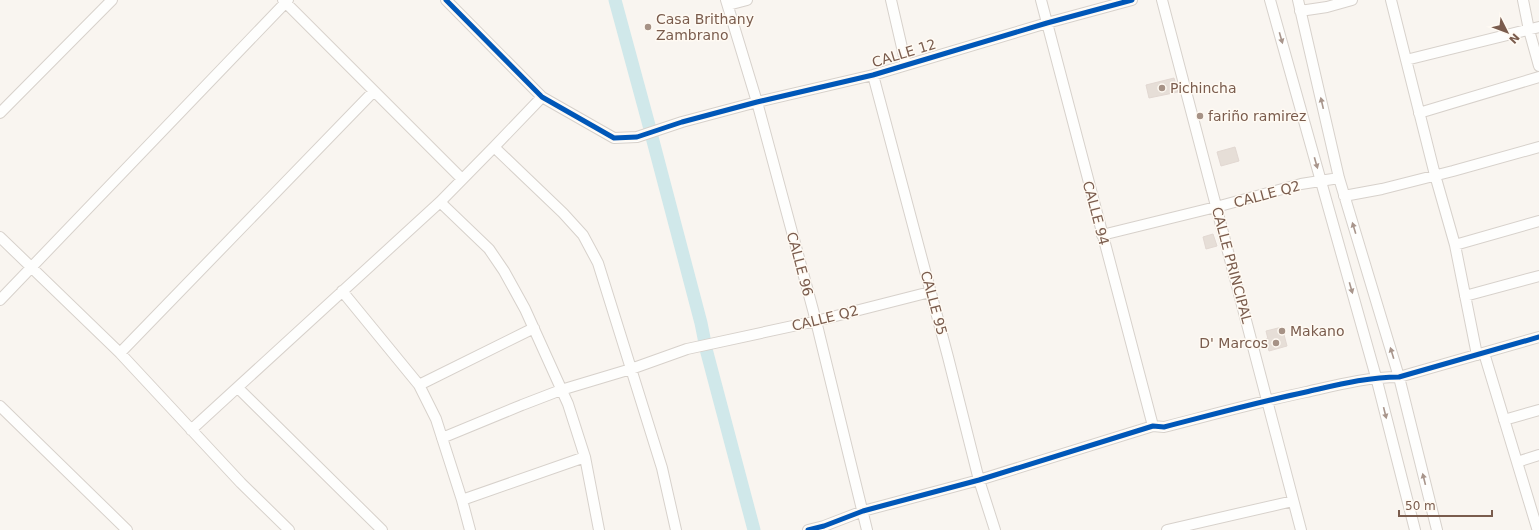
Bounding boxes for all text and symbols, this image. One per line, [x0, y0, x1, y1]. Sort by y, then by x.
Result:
place label: Casa Brithany Zambrano [656, 11, 754, 43]
north arrow [1487, 12, 1527, 52]
marker: Casa Brithany Zambrano [643, 22, 653, 32]
text: N [1506, 31, 1522, 46]
one-way arrow [1278, 32, 1284, 44]
street label: CALLE 12 [870, 36, 938, 70]
place label: Pichincha [1170, 80, 1237, 96]
marker: Pichincha [1157, 83, 1167, 93]
one-way arrow [1318, 96, 1324, 109]
place label: fariño ramirez [1208, 108, 1306, 124]
marker: fariño ramirez [1195, 111, 1205, 121]
one-way arrow [1313, 157, 1319, 169]
street label: CALLE Q2 [1232, 177, 1302, 211]
street label: CALLE 94 [1080, 179, 1112, 247]
street label: CALLE PRINCIPAL [1209, 205, 1255, 325]
one-way arrow [1351, 222, 1357, 234]
street label: CALLE 96 [784, 230, 816, 298]
street label: CALLE 95 [918, 269, 950, 337]
one-way arrow [1348, 282, 1354, 294]
street label: CALLE Q2 [790, 302, 860, 334]
place label: Makano [1290, 323, 1345, 339]
marker: Makano [1277, 326, 1287, 336]
place label: D' Marcos [1199, 335, 1268, 351]
marker: D' Marcos [1271, 338, 1281, 348]
one-way arrow [1388, 347, 1394, 359]
one-way arrow [1383, 407, 1389, 419]
one-way arrow [1421, 472, 1427, 485]
scale bar [1399, 492, 1492, 518]
text: 50 m [1405, 499, 1436, 513]

